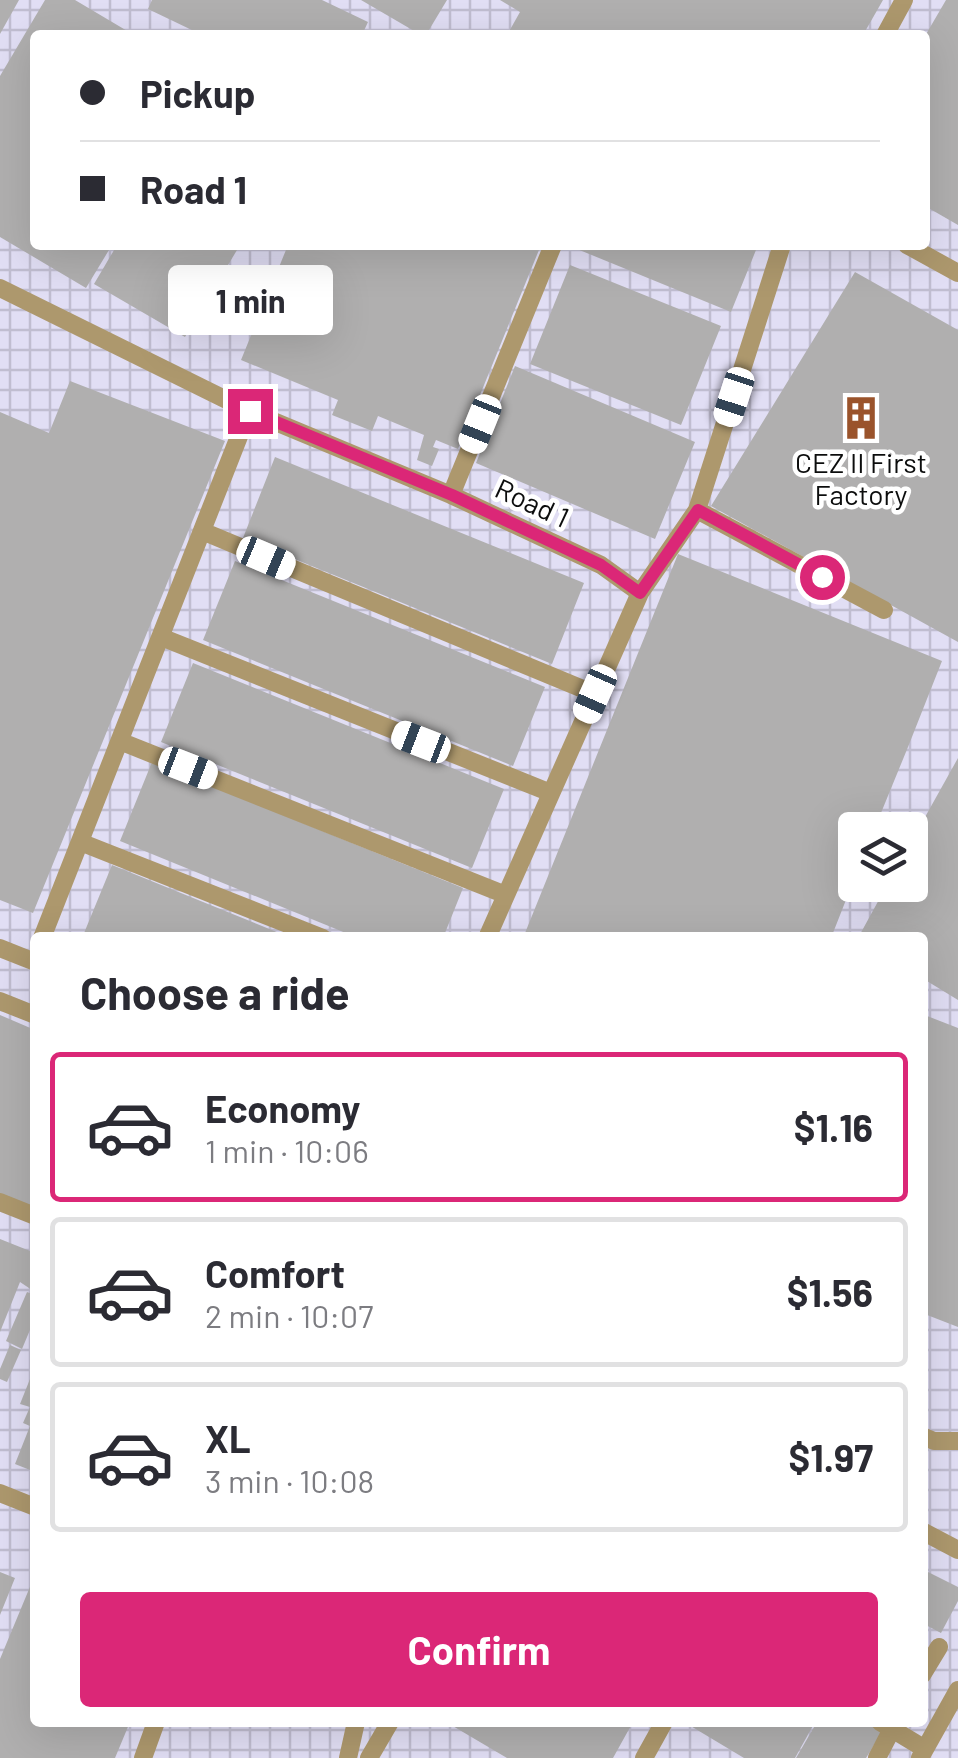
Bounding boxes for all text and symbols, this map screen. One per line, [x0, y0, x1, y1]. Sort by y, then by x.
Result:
text: Pickup [140, 70, 255, 116]
text: Road 1 [140, 166, 247, 212]
callout: 1 min [168, 266, 332, 336]
text: 1 min [215, 281, 286, 319]
car [710, 364, 758, 430]
route end [228, 389, 273, 434]
car [455, 391, 505, 457]
building icon: CEZ II First Factory [837, 394, 885, 442]
place label: CEZ II First Factory [795, 445, 927, 511]
street label: Road 1 [490, 470, 575, 534]
car [233, 532, 299, 584]
route start [800, 555, 845, 600]
car [569, 660, 621, 728]
car [388, 717, 454, 767]
car [155, 743, 221, 793]
map controls [838, 812, 928, 902]
button: layers [838, 812, 928, 902]
text: Choose a ride [80, 965, 350, 1019]
icon: car [85, 1082, 175, 1172]
text: Economy [205, 1085, 360, 1131]
text: $1.16 [794, 1104, 873, 1150]
text: 1 min · 10:06 [205, 1131, 369, 1169]
icon: car [85, 1247, 175, 1337]
text: Comfort [205, 1250, 345, 1296]
text: $1.56 [787, 1269, 873, 1315]
text: 2 min · 10:07 [205, 1296, 373, 1334]
icon: car [85, 1412, 175, 1502]
text: XL [205, 1415, 251, 1461]
text: $1.97 [789, 1434, 873, 1480]
text: 3 min · 10:08 [205, 1461, 374, 1499]
button: Confirm [80, 1592, 878, 1707]

